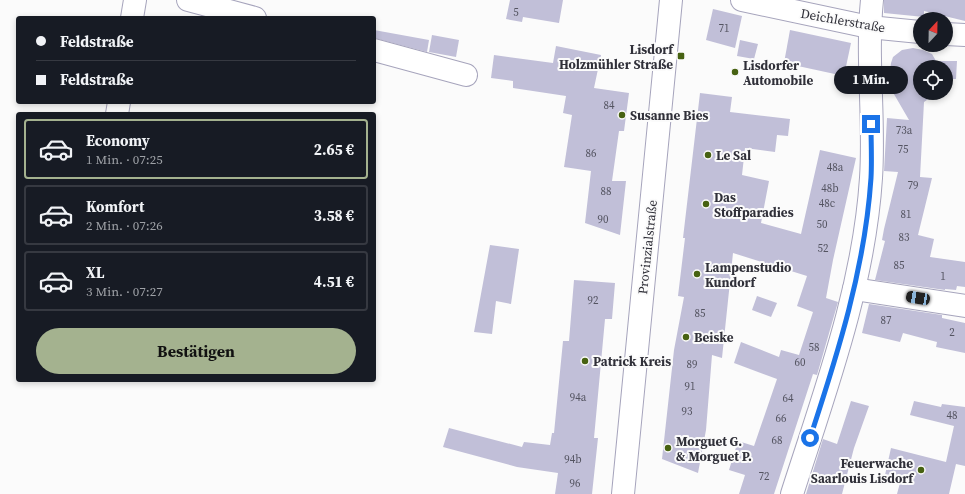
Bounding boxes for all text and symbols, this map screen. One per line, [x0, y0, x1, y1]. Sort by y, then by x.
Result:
house number: 5 [513, 5, 519, 20]
street label: Deichlerstraße [799, 5, 887, 36]
north arrow [913, 12, 953, 52]
map controls [913, 12, 953, 100]
house number: 71 [719, 21, 730, 36]
text: Feldstraße [60, 31, 134, 52]
place label: Lisdorf Holzmühler Straße [559, 41, 674, 73]
marker: Lisdorf Holzmühler Straße [676, 51, 686, 61]
place label: Lisdorfer Automobile [743, 57, 814, 89]
button: locate [913, 60, 953, 100]
callout: 1 Min. [834, 66, 908, 94]
marker: Lisdorfer Automobile [730, 67, 740, 77]
text: Feldstraße [60, 69, 134, 90]
text: 1 Min. [852, 71, 890, 88]
house number: 84 [604, 98, 615, 113]
place label: Susanne Bies [630, 107, 708, 124]
marker: Susanne Bies [617, 110, 627, 120]
route end [862, 115, 880, 133]
house number: 73a [896, 123, 913, 138]
text: Economy [86, 130, 150, 151]
icon: car [38, 131, 74, 167]
text: 2.65 € [314, 139, 354, 160]
house number: 75 [898, 142, 909, 157]
house number: 86 [586, 146, 597, 161]
place label: Le Sal [716, 147, 751, 164]
marker: Le Sal [703, 150, 713, 160]
text: 1 Min. · 07:25 [86, 151, 163, 168]
house number: 48a [827, 160, 844, 175]
house number: 79 [908, 178, 919, 193]
house number: 48b [821, 181, 839, 196]
house number: 88 [601, 184, 612, 199]
place label: Das Stoffparadies [714, 189, 794, 221]
text: Komfort [86, 196, 144, 217]
house number: 48c [819, 196, 836, 211]
icon: car [38, 197, 74, 233]
street label: Provinzialstraße [634, 199, 661, 295]
marker: Das Stoffparadies [701, 199, 711, 209]
text: 3.58 € [314, 205, 354, 226]
house number: 81 [901, 207, 912, 222]
house number: 90 [598, 212, 609, 227]
text: 2 Min. · 07:26 [86, 217, 163, 234]
house number: 50 [817, 217, 828, 232]
house number: 83 [899, 230, 910, 245]
house number: 52 [818, 241, 829, 256]
house number: 85 [894, 258, 905, 273]
place label: Lampenstudio Kundorf [705, 259, 791, 291]
text: XL [86, 262, 105, 283]
icon: car [38, 263, 74, 299]
marker: Lampenstudio Kundorf [692, 269, 702, 279]
house number: 1 [940, 269, 946, 284]
text: 4.51 € [314, 271, 354, 292]
text: 3 Min. · 07:27 [86, 283, 163, 300]
car [905, 290, 931, 306]
house number: 92 [588, 293, 599, 308]
house number: 85 [695, 306, 706, 321]
house number: 87 [881, 313, 892, 328]
house number: 2 [949, 325, 955, 340]
button: Bestätigen [36, 328, 356, 374]
place label: Beiske [694, 329, 734, 346]
marker: Beiske [681, 332, 691, 342]
house number: 58 [809, 340, 820, 355]
place label: Patrick Kreis [593, 353, 671, 370]
house number: 60 [795, 355, 806, 370]
marker: Patrick Kreis [580, 356, 590, 366]
house number: 89 [687, 357, 698, 372]
house number: 91 [685, 379, 696, 394]
house number: 94a [570, 390, 587, 405]
house number: 64 [783, 391, 794, 406]
house number: 93 [682, 404, 693, 419]
house number: 48 [947, 408, 958, 423]
house number: 66 [776, 411, 787, 426]
route start [801, 429, 819, 447]
place label: Morguet G. & Morguet P. [676, 433, 752, 465]
house number: 68 [772, 433, 783, 448]
marker: Morguet G. & Morguet P. [663, 443, 673, 453]
house number: 94b [564, 452, 582, 467]
place label: Feuerwache Saarlouis Lisdorf [811, 455, 914, 487]
marker: Feuerwache Saarlouis Lisdorf [916, 465, 926, 475]
house number: 72 [759, 469, 770, 484]
house number: 96 [570, 476, 581, 491]

